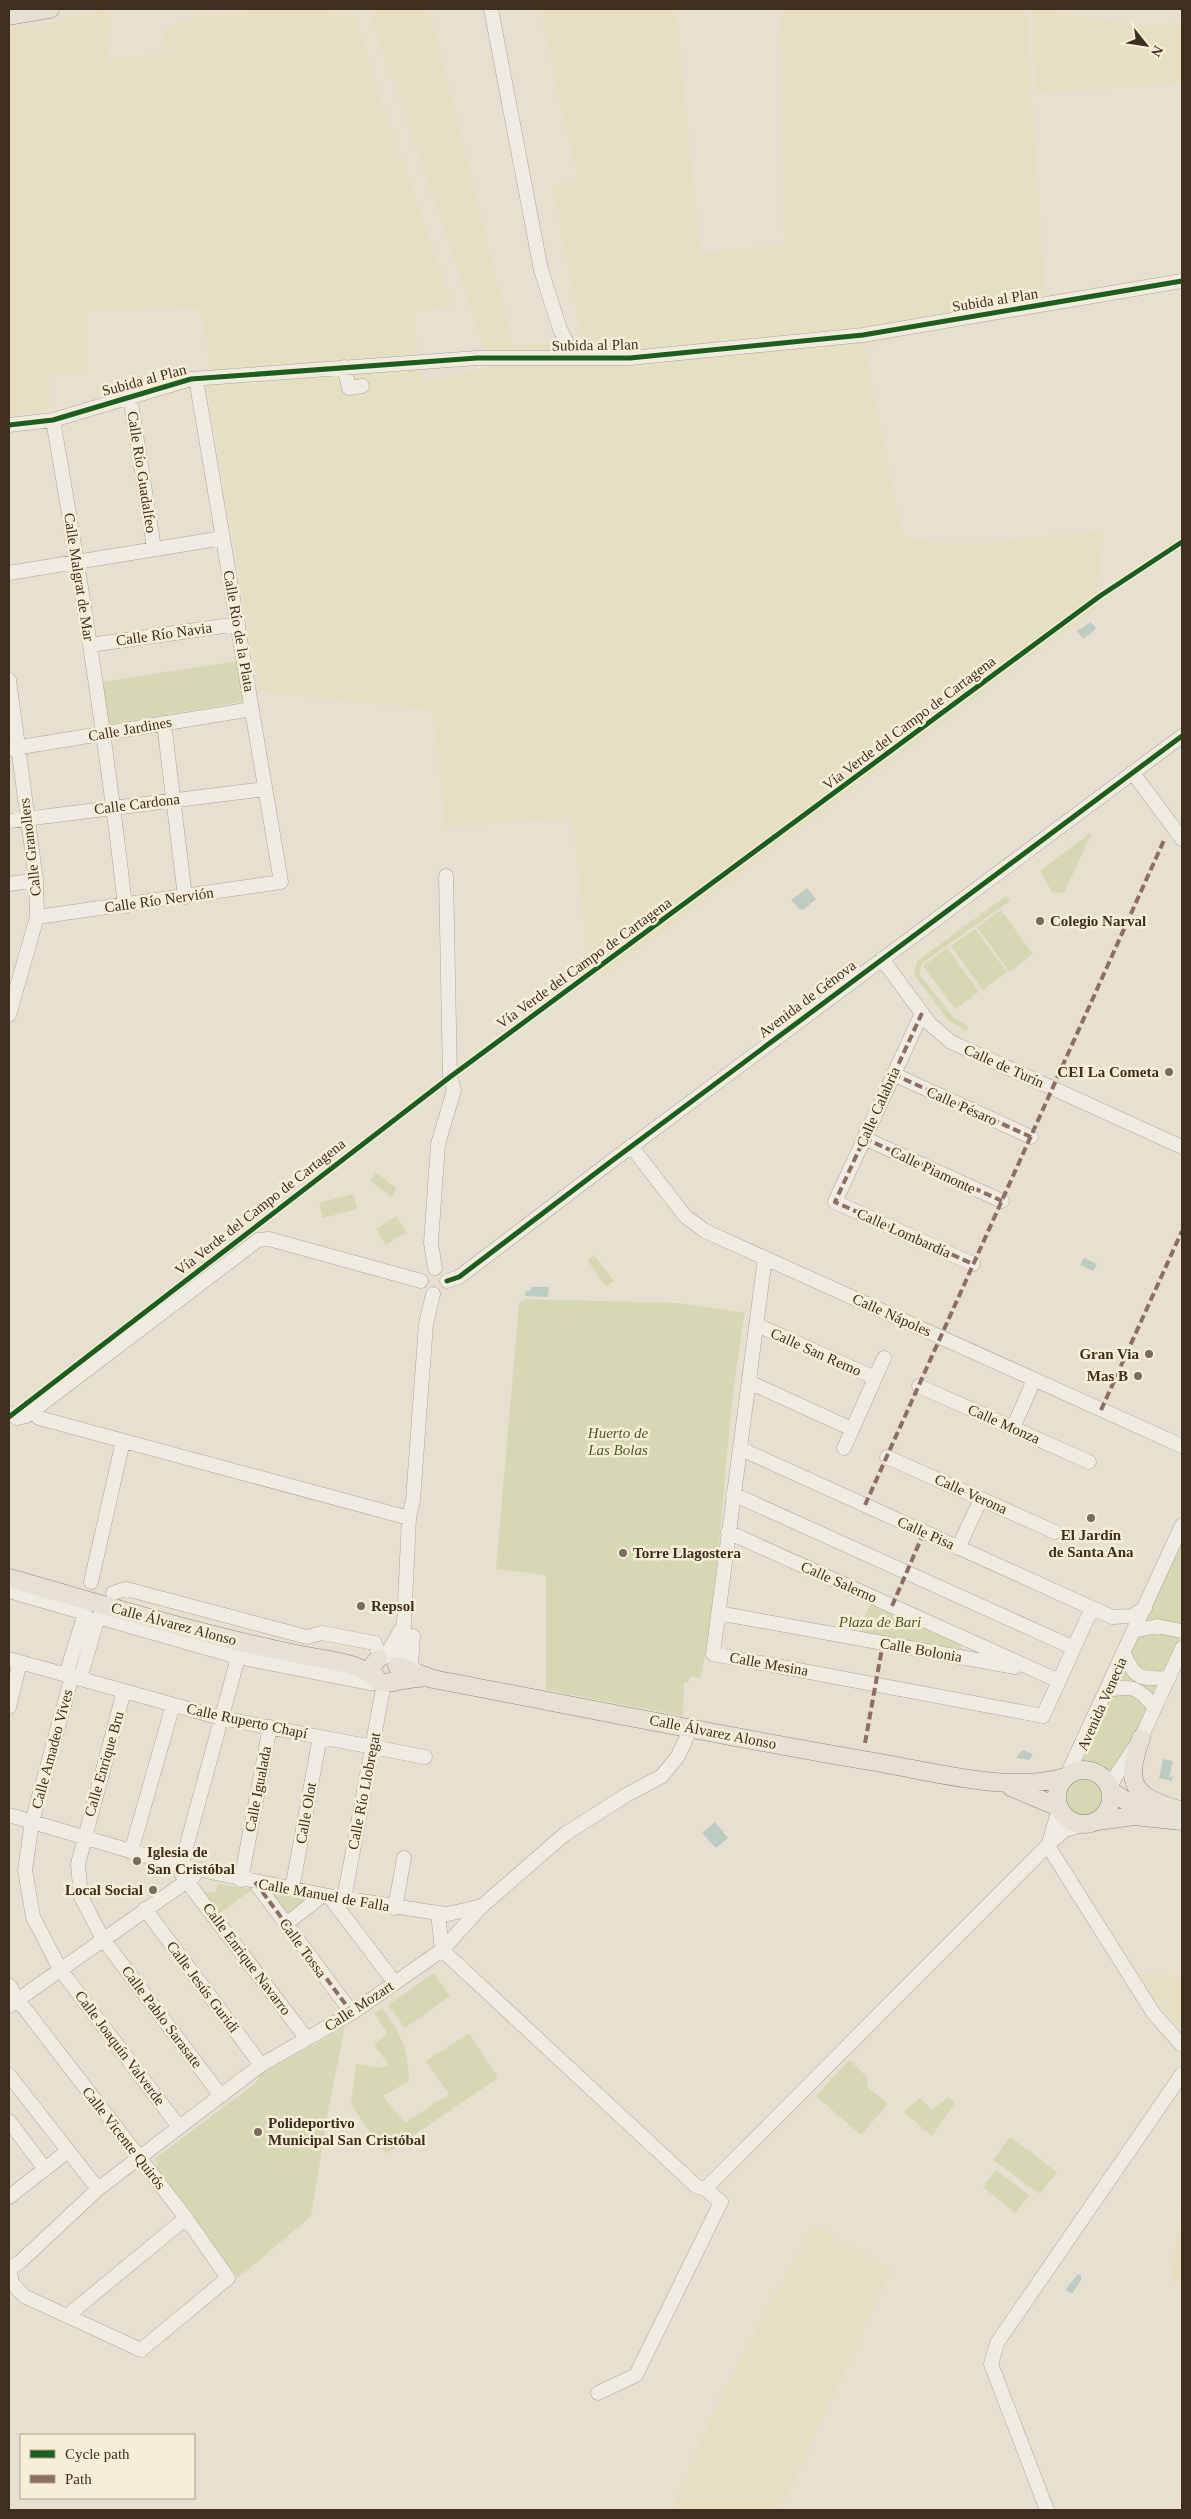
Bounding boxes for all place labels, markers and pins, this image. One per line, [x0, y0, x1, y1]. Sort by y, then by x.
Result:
place label: Colegio Narval [1050, 913, 1146, 929]
marker: Colegio Narval [1034, 915, 1046, 927]
place label: CEI La Cometa [1057, 1064, 1159, 1080]
marker: CEI La Cometa [1163, 1066, 1175, 1078]
place label: Gran Via [1079, 1346, 1139, 1362]
marker: Gran Via [1143, 1348, 1155, 1360]
place label: Mas B [1087, 1368, 1128, 1384]
marker: Mas B [1132, 1370, 1144, 1382]
marker: El Jardín de Santa Ana [1085, 1512, 1097, 1524]
place label: El Jardín de Santa Ana [1048, 1527, 1134, 1560]
place label: Torre Llagostera [633, 1545, 741, 1561]
marker: Torre Llagostera [617, 1547, 629, 1559]
place label: Repsol [371, 1598, 414, 1614]
marker: Repsol [355, 1600, 367, 1612]
place label: Iglesia de San Cristóbal [147, 1844, 235, 1877]
marker: Iglesia de San Cristóbal [131, 1855, 143, 1867]
place label: Local Social [65, 1882, 143, 1898]
marker: Local Social [147, 1884, 159, 1896]
place label: Polideportivo Municipal San Cristóbal [268, 2115, 426, 2148]
marker: Polideportivo Municipal San Cristóbal [252, 2126, 264, 2138]

